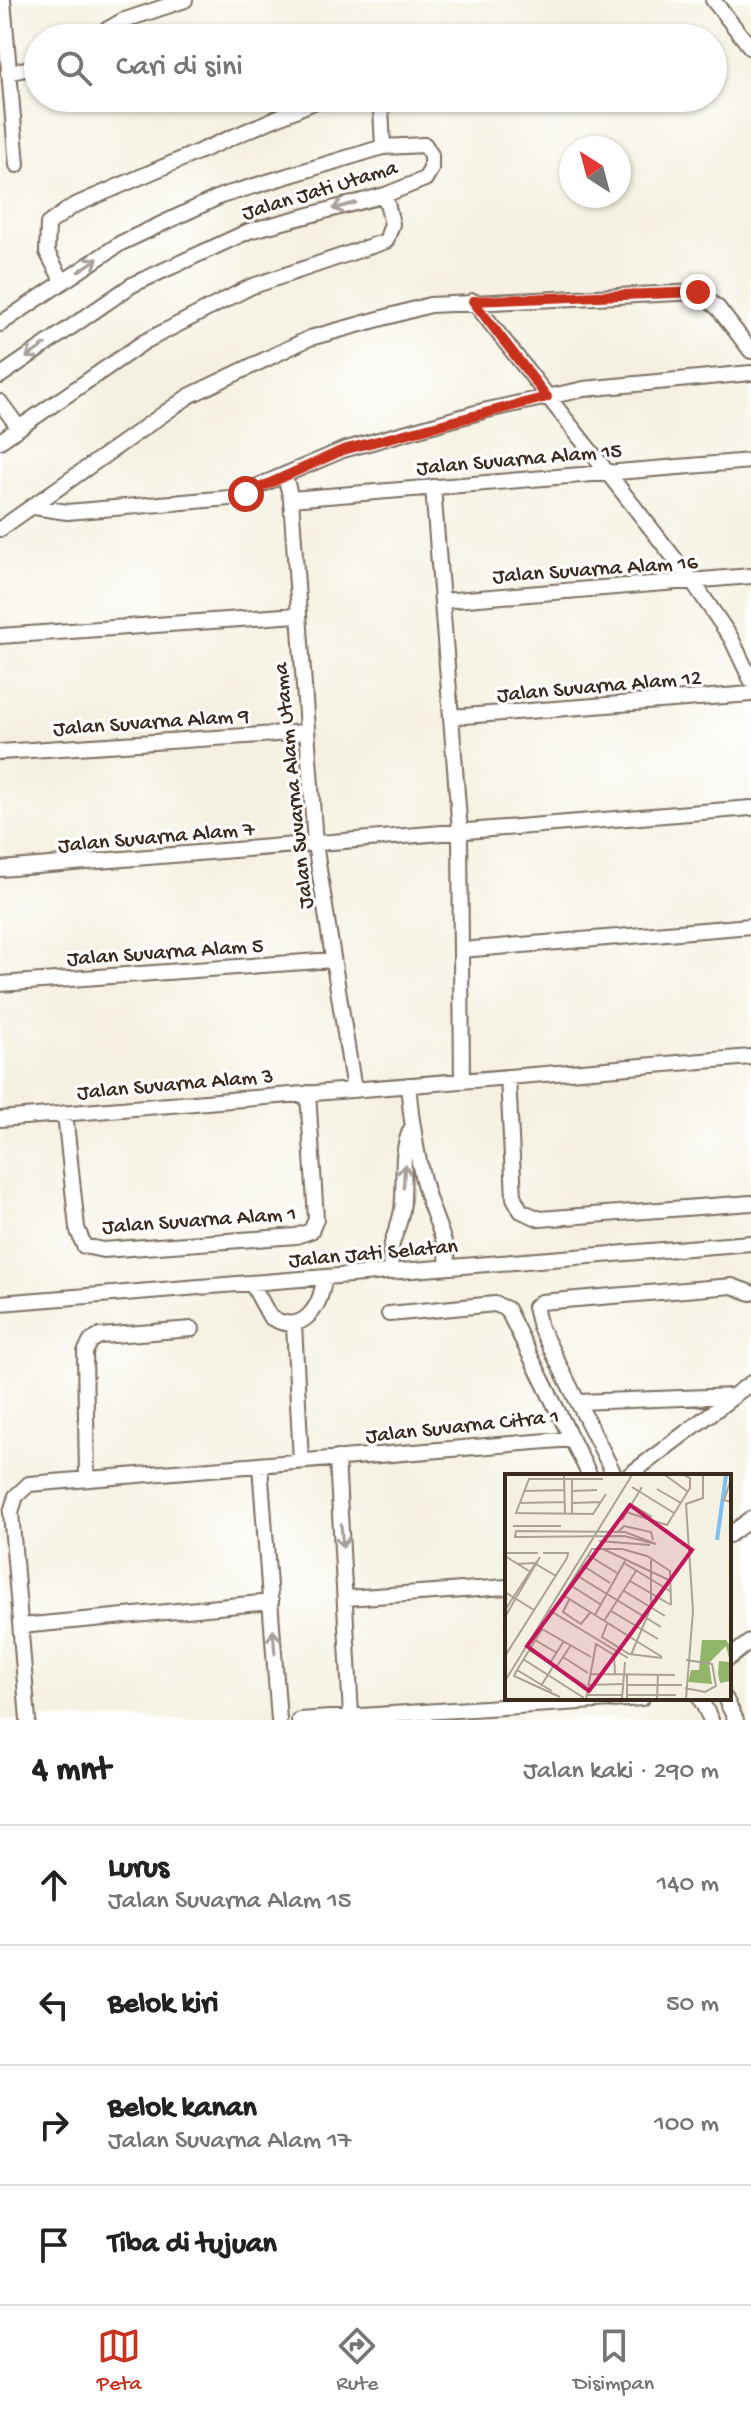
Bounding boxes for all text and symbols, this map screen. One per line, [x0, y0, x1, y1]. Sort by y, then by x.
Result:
search box [24, 24, 727, 112]
icon: search [52, 46, 96, 90]
text: Cari di sini [116, 51, 243, 86]
north arrow [559, 136, 631, 208]
street label: Jalan Jati Utama [239, 156, 402, 228]
one-way arrow [332, 199, 358, 214]
one-way arrow [77, 257, 99, 273]
route end [680, 274, 716, 310]
one-way arrow [25, 343, 48, 359]
street label: Jalan Suvarna Alam 15 [416, 439, 623, 483]
route start [228, 476, 264, 512]
street label: Jalan Suvarna Alam 16 [492, 551, 700, 591]
street label: Jalan Suvarna Alam Utama [269, 660, 321, 910]
street label: Jalan Suvarna Alam 12 [496, 666, 703, 710]
street label: Jalan Suvarna Alam 9 [52, 704, 250, 744]
street label: Jalan Suvarna Alam 7 [57, 817, 256, 861]
street label: Jalan Suvarna Alam 5 [66, 934, 265, 974]
street label: Jalan Suvarna Alam 3 [76, 1064, 275, 1108]
one-way arrow [396, 1163, 411, 1190]
street label: Jalan Suvarna Alam 1 [101, 1202, 297, 1242]
street label: Jalan Jati Selatan [288, 1235, 460, 1275]
street label: Jalan Suvarna Citra 1 [364, 1405, 560, 1451]
inset map [505, 1474, 731, 1700]
one-way arrow [335, 1522, 350, 1549]
one-way arrow [266, 1629, 281, 1656]
text: 4 mnt [32, 1752, 110, 1792]
text: Jalan kaki · 290 m [523, 1757, 719, 1788]
text: Lurus [108, 1852, 169, 1887]
icon: ahead [32, 1863, 76, 1907]
text: 140 m [657, 1870, 719, 1901]
text: Jalan Suvarna Alam 15 [108, 1887, 351, 1918]
icon: left [32, 1983, 76, 2027]
text: Belok kiri [108, 1988, 218, 2023]
text: 50 m [666, 1990, 719, 2021]
text: Belok kanan [108, 2092, 257, 2127]
icon: right [32, 2103, 76, 2147]
text: 100 m [654, 2110, 719, 2141]
text: Jalan Suvarna Alam 17 [108, 2127, 351, 2158]
icon: arrive [32, 2223, 76, 2267]
text: Tiba di tujuan [108, 2228, 277, 2263]
tab: Peta [97, 2324, 142, 2398]
tab: Rute [335, 2324, 379, 2398]
tab: Disimpan [573, 2324, 654, 2398]

